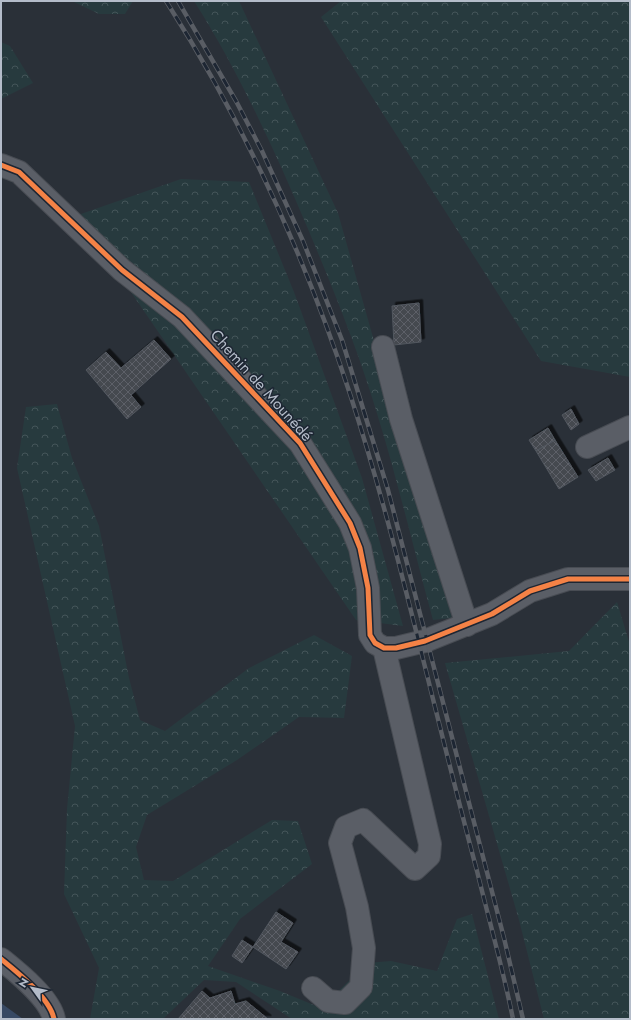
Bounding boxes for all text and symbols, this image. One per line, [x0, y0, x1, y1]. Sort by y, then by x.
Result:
street label: Chemin de Mounédé [205, 324, 318, 446]
north arrow [12, 968, 52, 1008]
text: N [15, 975, 33, 991]

